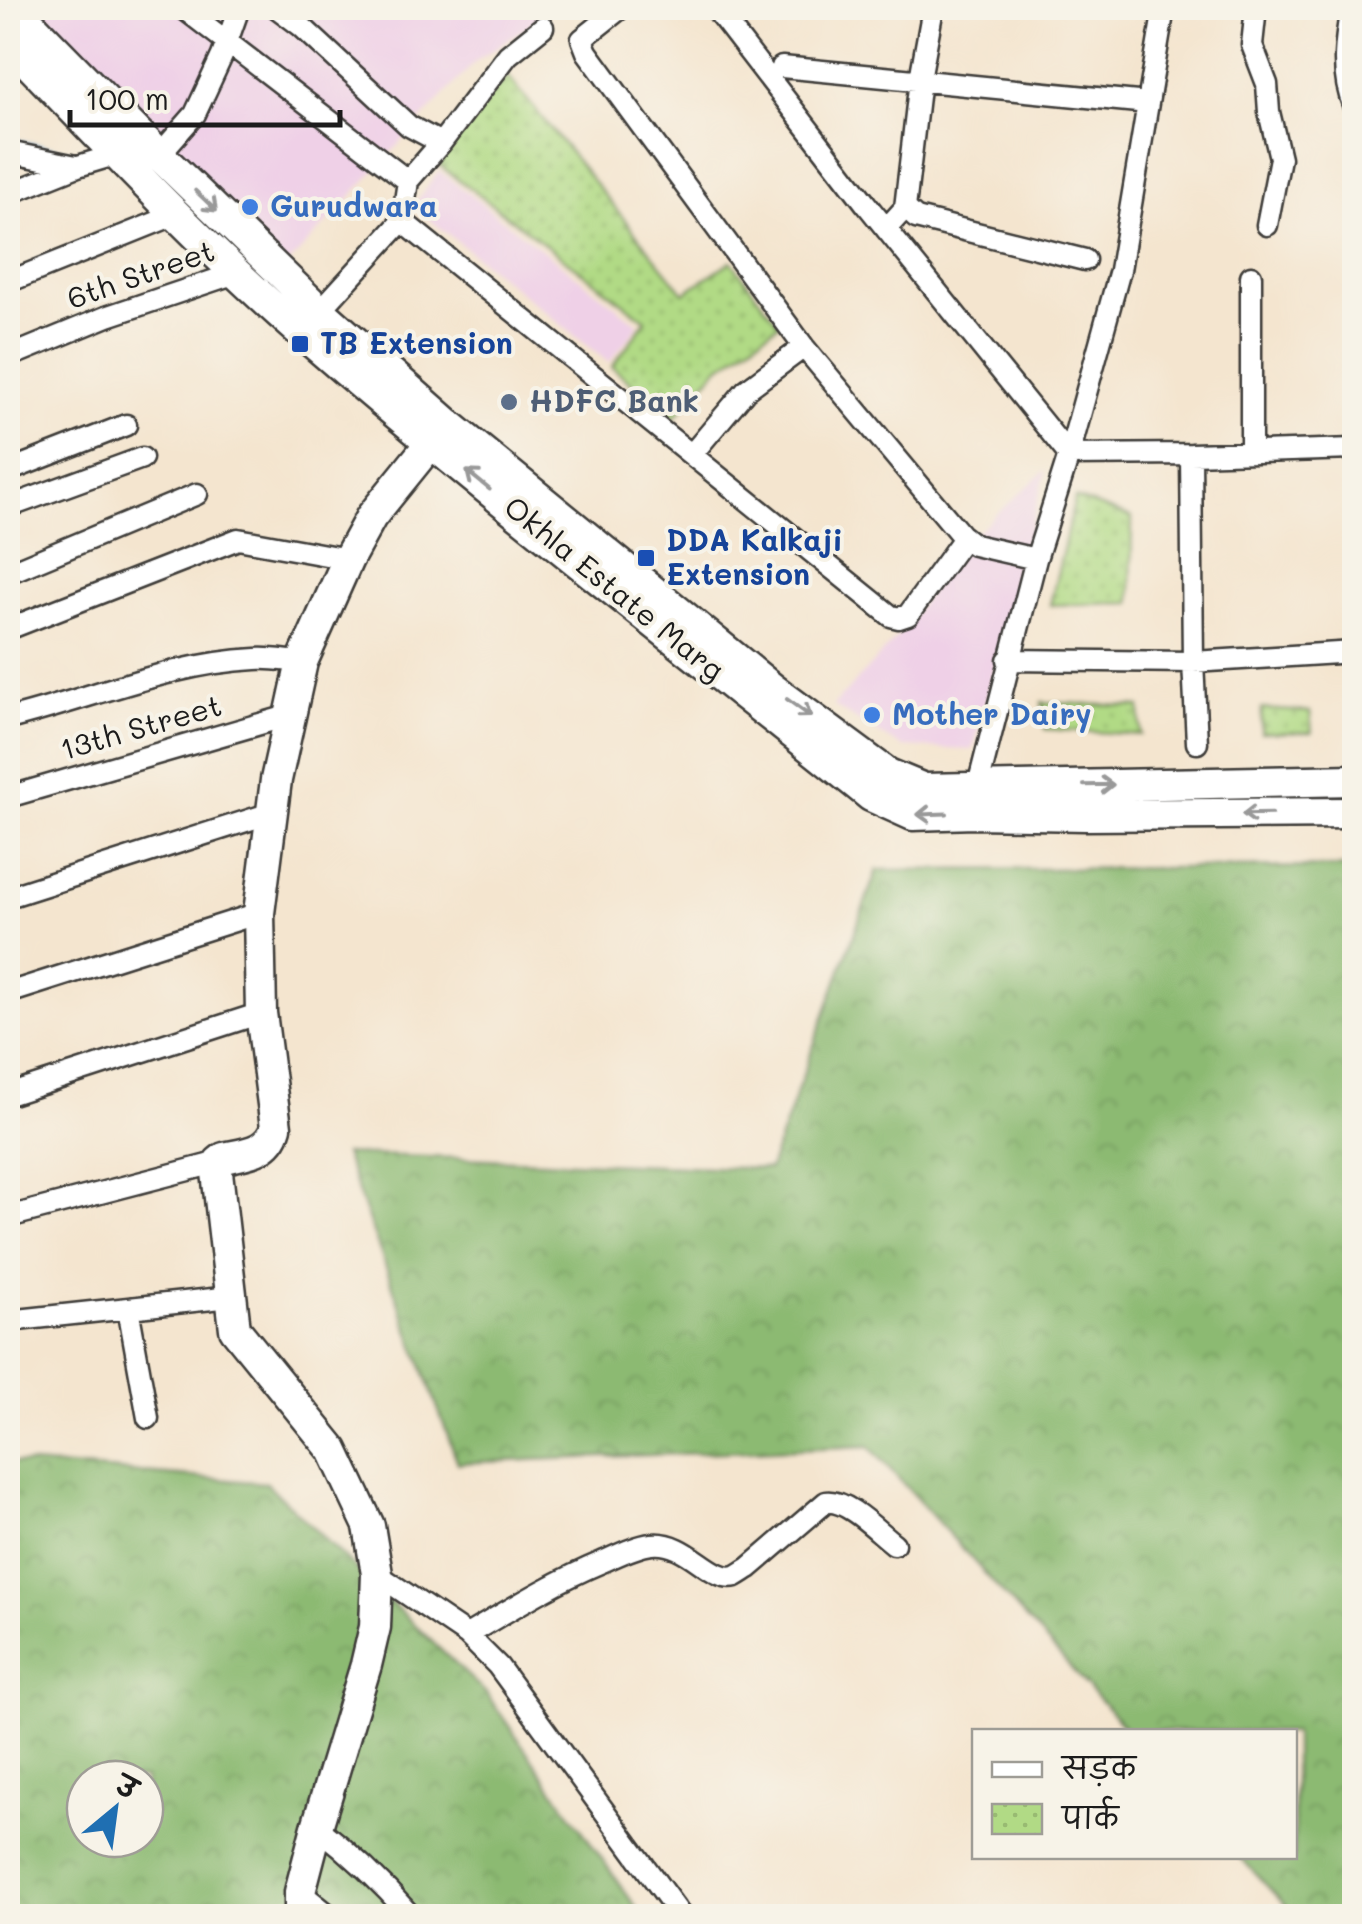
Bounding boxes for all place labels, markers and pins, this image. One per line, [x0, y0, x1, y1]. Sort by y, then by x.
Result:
place label: Gurudwara [270, 185, 438, 225]
marker: Gurudwara [239, 196, 261, 218]
place label: TB Extension [320, 322, 513, 362]
marker: TB Extension [289, 333, 311, 355]
place label: HDFC Bank [529, 380, 699, 420]
marker: HDFC Bank [498, 391, 520, 413]
place label: DDA Kalkaji Extension [666, 519, 843, 593]
marker: DDA Kalkaji Extension [635, 547, 657, 569]
place label: Mother Dairy [892, 693, 1092, 733]
marker: Mother Dairy [861, 704, 883, 726]

